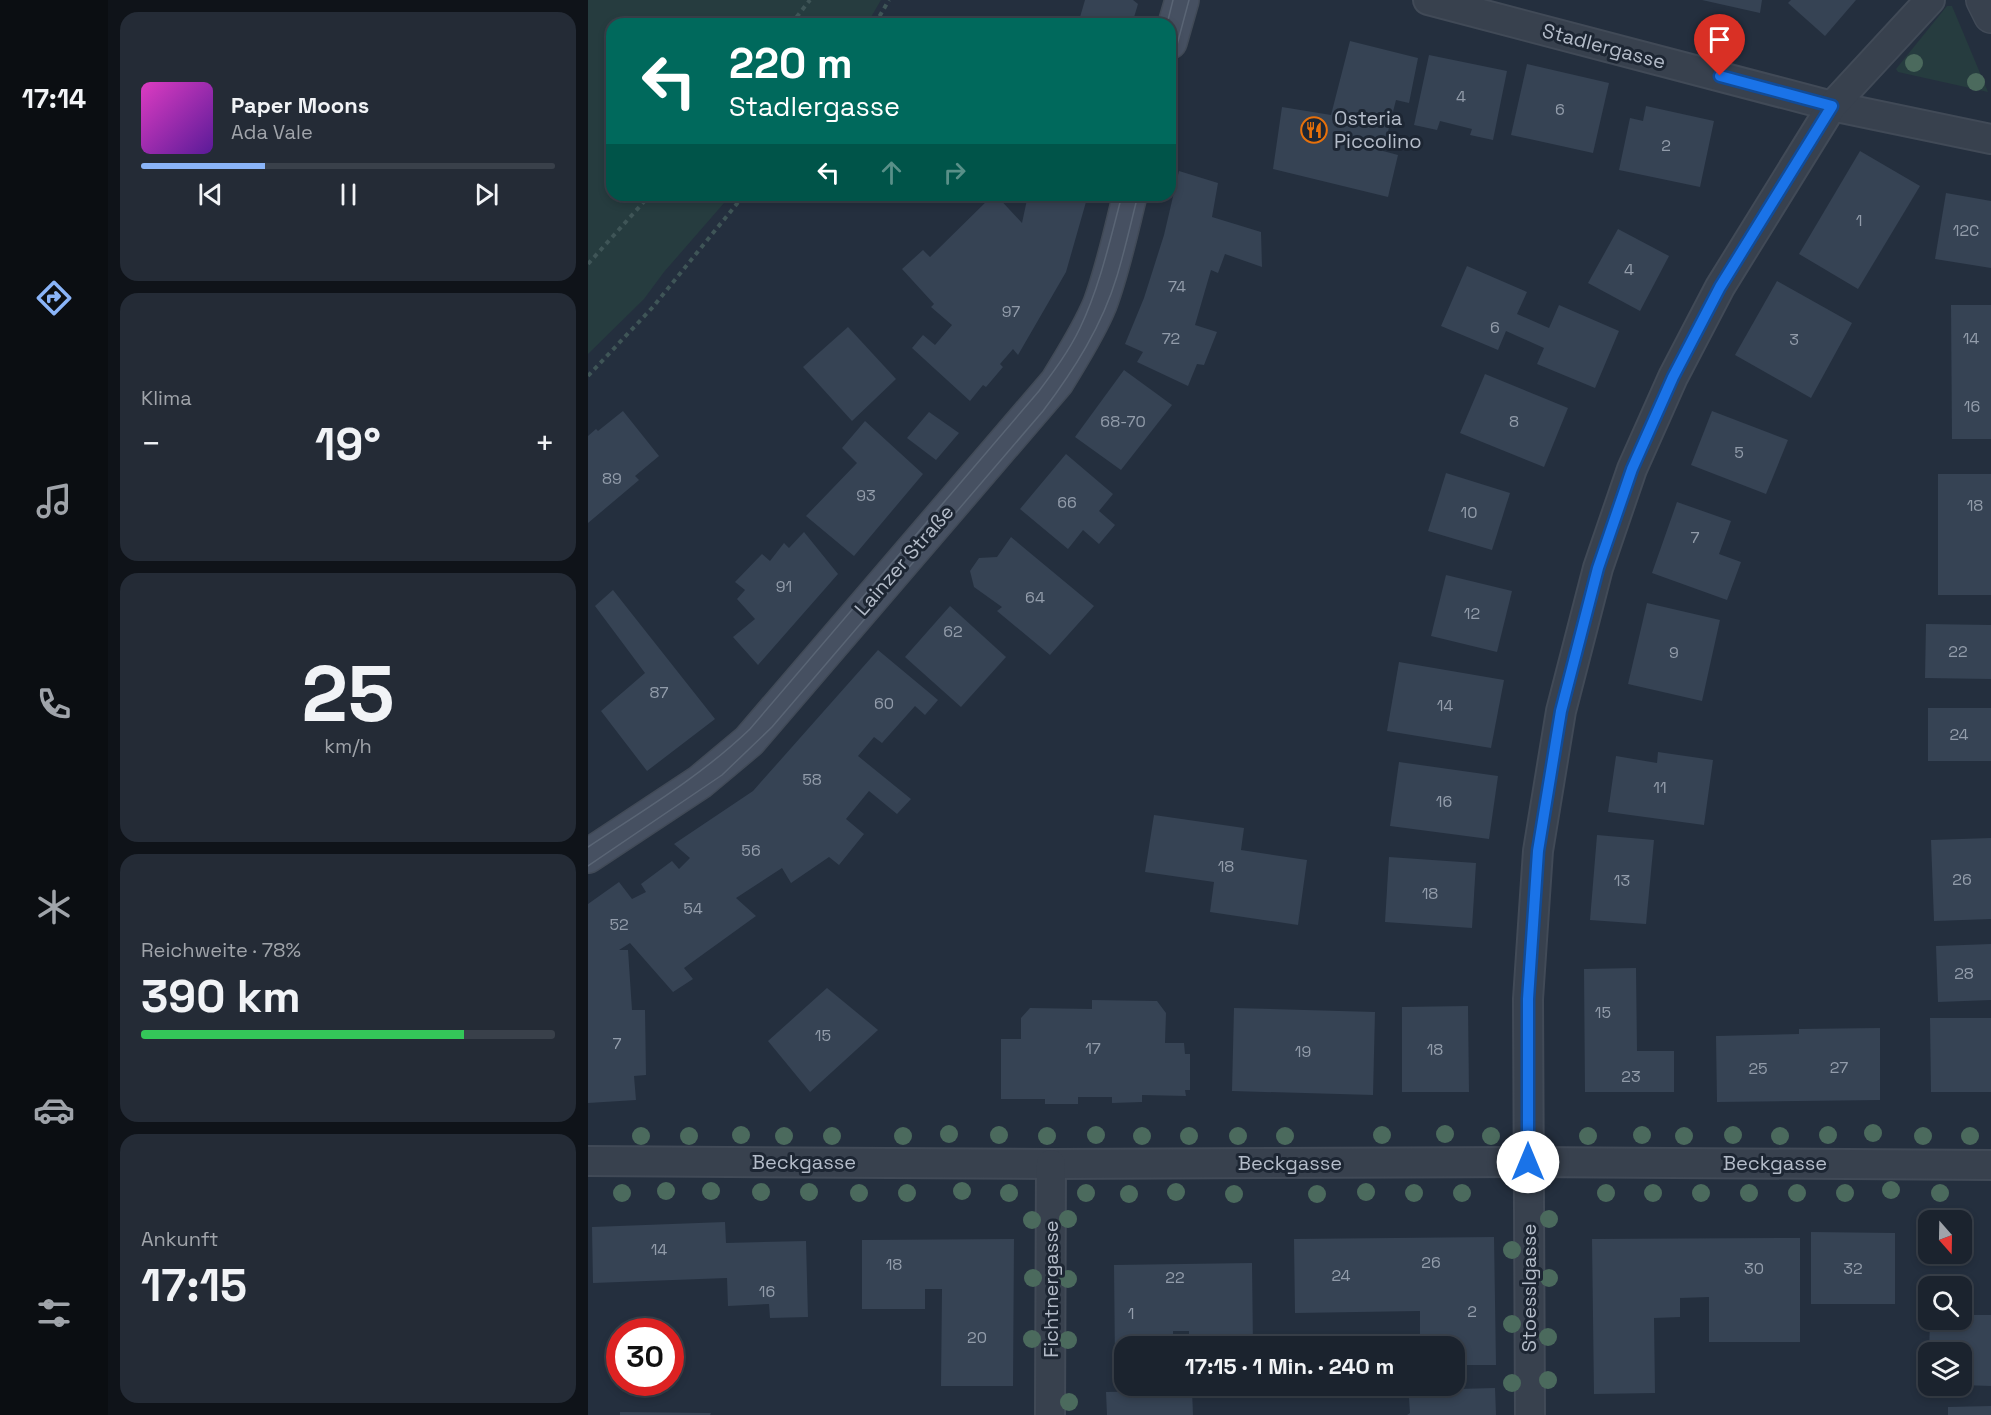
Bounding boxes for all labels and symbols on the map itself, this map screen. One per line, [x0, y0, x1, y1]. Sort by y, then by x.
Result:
pin [1694, 14, 1745, 76]
street label: Stadlergasse [1539, 17, 1669, 75]
house number: 4 [1456, 86, 1466, 107]
house number: 6 [1555, 99, 1565, 120]
place label: Osteria Piccolino [1334, 105, 1422, 154]
restaurant icon: Osteria Piccolino [1299, 115, 1329, 145]
house number: 2 [1661, 135, 1671, 156]
house number: 1 [1856, 210, 1862, 231]
house number: 12C [1953, 220, 1979, 241]
house number: 4 [1624, 259, 1634, 280]
house number: 74 [1168, 276, 1186, 297]
house number: 97 [1002, 301, 1020, 322]
house number: 6 [1490, 317, 1500, 338]
house number: 72 [1162, 328, 1180, 349]
house number: 14 [1963, 328, 1979, 349]
house number: 3 [1789, 329, 1799, 350]
house number: 16 [1964, 396, 1980, 417]
house number: 68-70 [1100, 411, 1146, 432]
house number: 8 [1509, 411, 1519, 432]
house number: 5 [1734, 442, 1744, 463]
house number: 89 [602, 468, 622, 489]
house number: 93 [856, 485, 876, 506]
house number: 66 [1057, 492, 1077, 513]
house number: 18 [1967, 495, 1983, 516]
street label: Lainzer Straße [849, 499, 959, 621]
house number: 10 [1461, 502, 1477, 523]
house number: 7 [1690, 527, 1700, 548]
house number: 91 [776, 576, 792, 597]
house number: 64 [1025, 587, 1045, 608]
house number: 12 [1464, 603, 1480, 624]
house number: 62 [943, 621, 963, 642]
house number: 22 [1948, 641, 1968, 662]
house number: 9 [1669, 642, 1679, 663]
house number: 87 [650, 682, 668, 703]
house number: 60 [874, 693, 894, 714]
house number: 14 [1437, 695, 1453, 716]
house number: 24 [1949, 724, 1969, 745]
house number: 58 [802, 769, 822, 790]
house number: 11 [1653, 777, 1667, 798]
house number: 16 [1436, 791, 1452, 812]
house number: 56 [741, 840, 761, 861]
house number: 18 [1218, 856, 1234, 877]
house number: 26 [1952, 869, 1972, 890]
house number: 13 [1614, 870, 1630, 891]
house number: 18 [1422, 883, 1438, 904]
house number: 54 [683, 898, 703, 919]
house number: 52 [609, 914, 629, 935]
house number: 28 [1954, 963, 1974, 984]
house number: 15 [1595, 1002, 1611, 1023]
house number: 15 [815, 1025, 831, 1046]
house number: 7 [612, 1033, 622, 1054]
house number: 17 [1085, 1038, 1101, 1059]
house number: 18 [1427, 1039, 1443, 1060]
house number: 19 [1295, 1041, 1311, 1062]
house number: 27 [1830, 1057, 1848, 1078]
house number: 25 [1748, 1058, 1768, 1079]
house number: 23 [1621, 1066, 1641, 1087]
position arrow [1496, 1130, 1560, 1194]
street label: Beckgasse [752, 1149, 856, 1175]
street label: Beckgasse [1238, 1150, 1342, 1176]
street label: Beckgasse [1723, 1150, 1827, 1176]
north arrow [1918, 1210, 1972, 1264]
street label: Fichtnergasse [1038, 1220, 1064, 1358]
street label: Stoesslgasse [1516, 1224, 1542, 1352]
house number: 14 [651, 1239, 667, 1260]
house number: 26 [1421, 1252, 1441, 1273]
house number: 18 [886, 1254, 902, 1275]
house number: 30 [1744, 1258, 1764, 1279]
house number: 32 [1843, 1258, 1863, 1279]
house number: 24 [1331, 1265, 1351, 1286]
house number: 22 [1165, 1267, 1185, 1288]
house number: 16 [759, 1281, 775, 1302]
house number: 2 [1467, 1301, 1477, 1322]
house number: 1 [1128, 1303, 1134, 1324]
speed limit sign: 30 [606, 1318, 684, 1396]
house number: 20 [967, 1327, 987, 1348]

